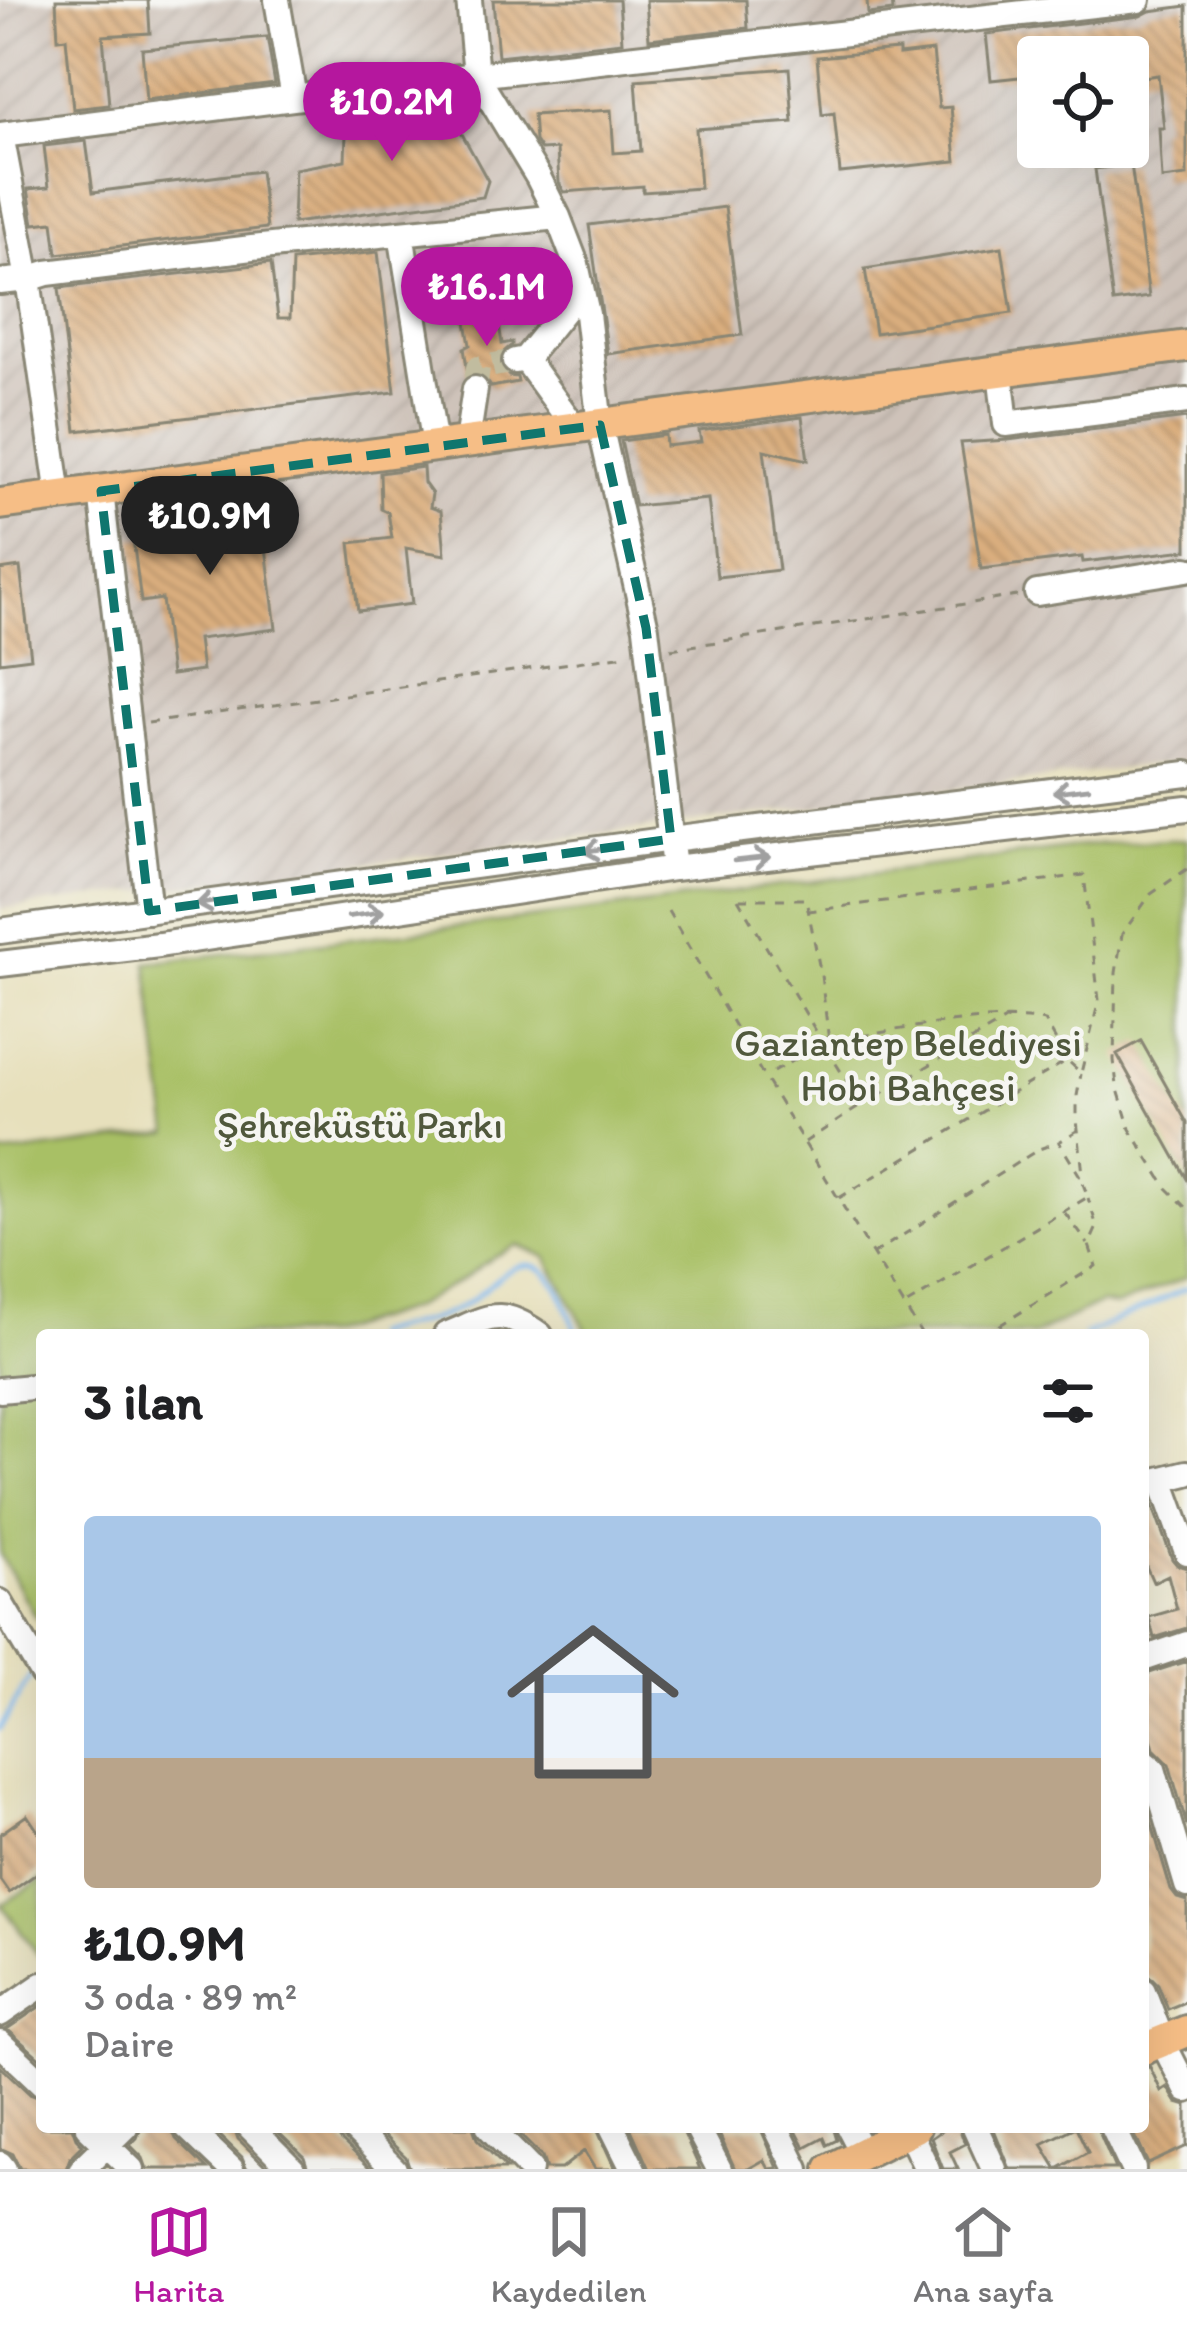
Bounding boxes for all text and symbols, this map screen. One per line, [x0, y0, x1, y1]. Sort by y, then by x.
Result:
map controls [1017, 36, 1149, 168]
button: locate [1017, 36, 1149, 168]
pin: ₺10.2M [294, 62, 490, 164]
text: ₺10.2M [330, 77, 454, 124]
pin: ₺16.1M [389, 247, 585, 349]
text: ₺16.1M [428, 262, 546, 309]
pin: ₺10.9M [112, 476, 308, 578]
text: ₺10.9M [148, 491, 272, 538]
one-way arrow [1052, 780, 1091, 802]
one-way arrow [582, 838, 621, 860]
one-way arrow [732, 848, 771, 870]
one-way arrow [196, 891, 235, 914]
one-way arrow [345, 902, 384, 925]
park label: Gaziantep Belediyesi Hobi Bahçesi [734, 1019, 1082, 1111]
park label: Şehreküstü Parkı [217, 1101, 503, 1148]
icon: filters [1035, 1368, 1101, 1434]
text: 3 ilan [84, 1371, 203, 1432]
icon: home [485, 1594, 701, 1810]
text: ₺10.9M [84, 1912, 246, 1973]
text: 3 oda · 89 m² [84, 1973, 297, 2020]
text: Daire [84, 2020, 174, 2067]
tab: Harita [133, 2199, 224, 2310]
tab: Kaydedilen [491, 2199, 647, 2310]
tab: Ana sayfa [913, 2199, 1054, 2310]

